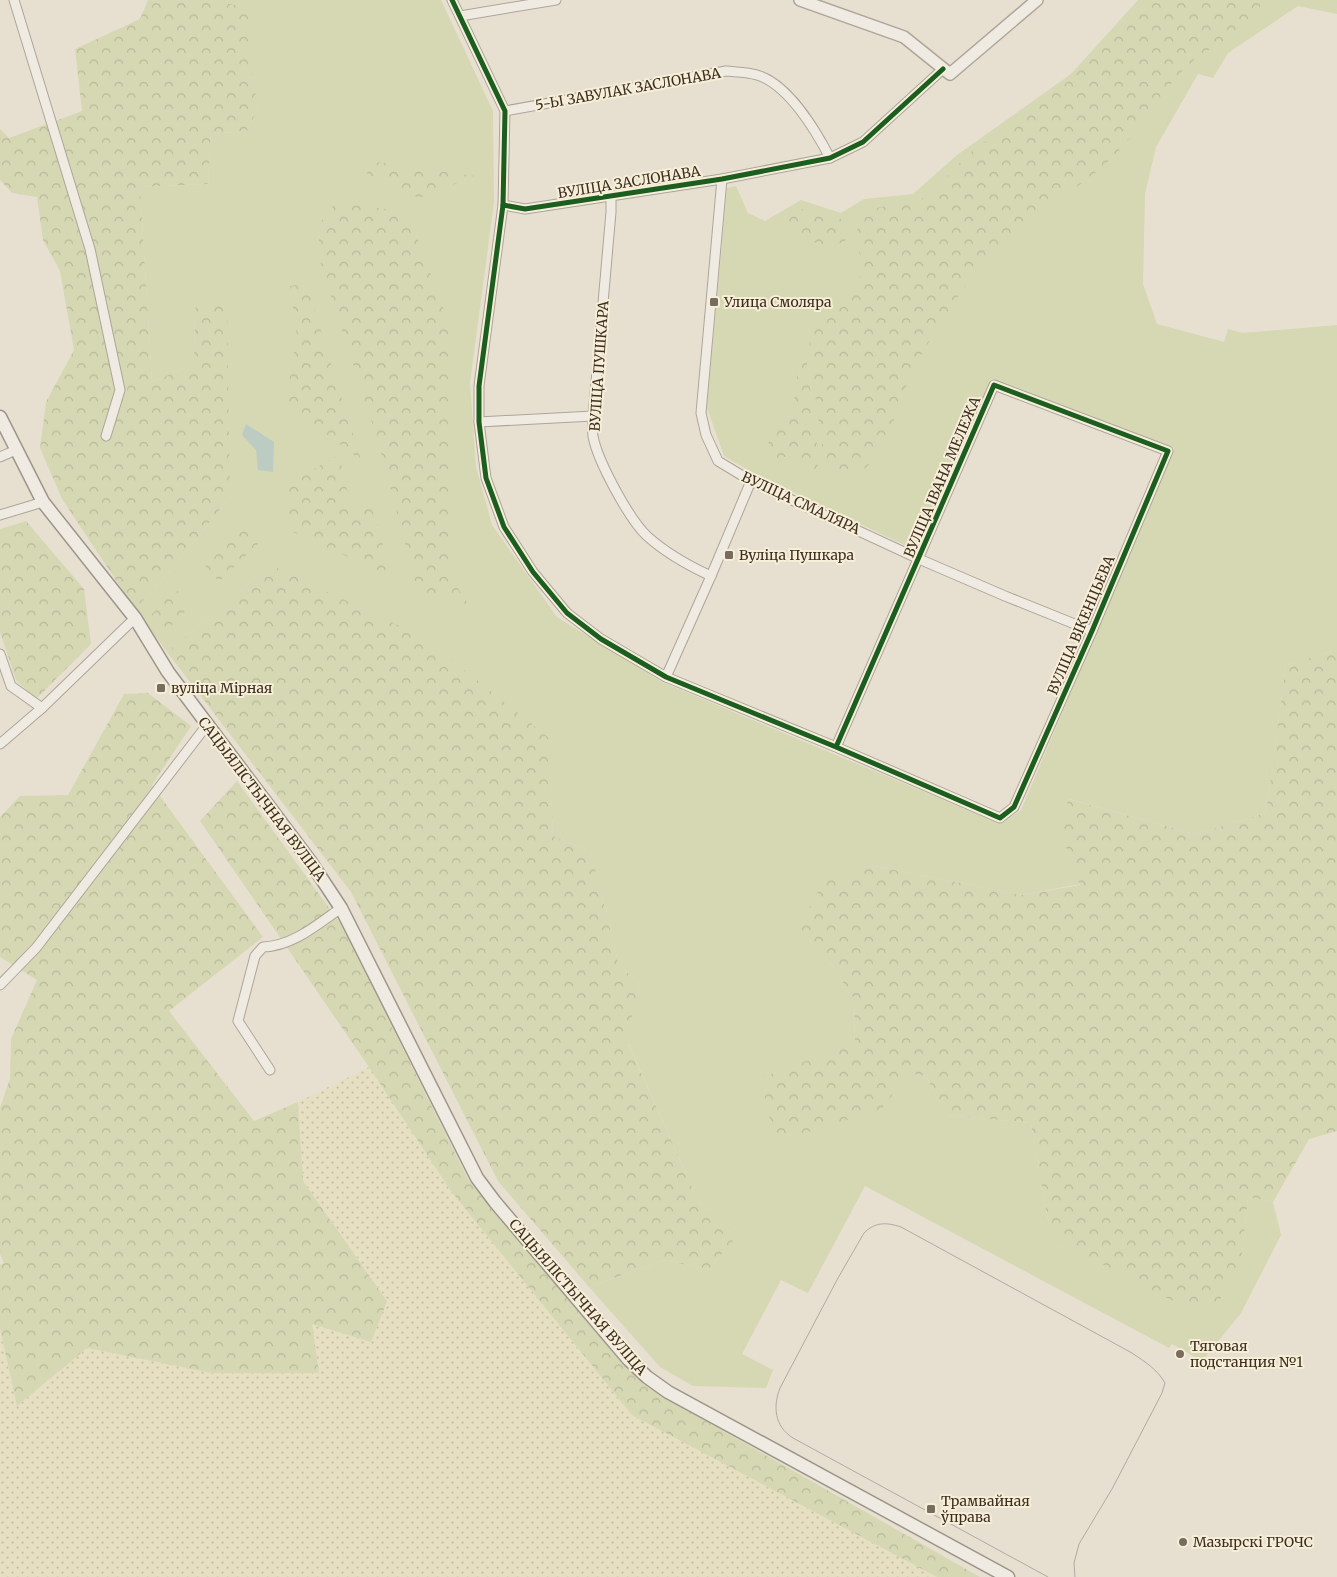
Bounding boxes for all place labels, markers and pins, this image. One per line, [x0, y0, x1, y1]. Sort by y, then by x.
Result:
place label: Улица Смоляра [723, 293, 832, 311]
marker: Улица Смоляра [708, 296, 720, 308]
place label: Вуліца Пушкара [739, 546, 855, 564]
marker: Вуліца Пушкара [723, 549, 735, 561]
place label: вуліца Мірная [171, 679, 272, 697]
marker: вуліца Мірная [155, 682, 167, 694]
place label: Тяговая подстанция №1 [1190, 1337, 1303, 1371]
marker: Тяговая подстанция №1 [1174, 1348, 1186, 1360]
place label: Трамвайная ўправа [941, 1492, 1030, 1526]
marker: Трамвайная ўправа [925, 1503, 937, 1515]
place label: Мазырскі ГРОЧС [1193, 1533, 1313, 1551]
marker: Мазырскі ГРОЧС [1177, 1536, 1189, 1548]

